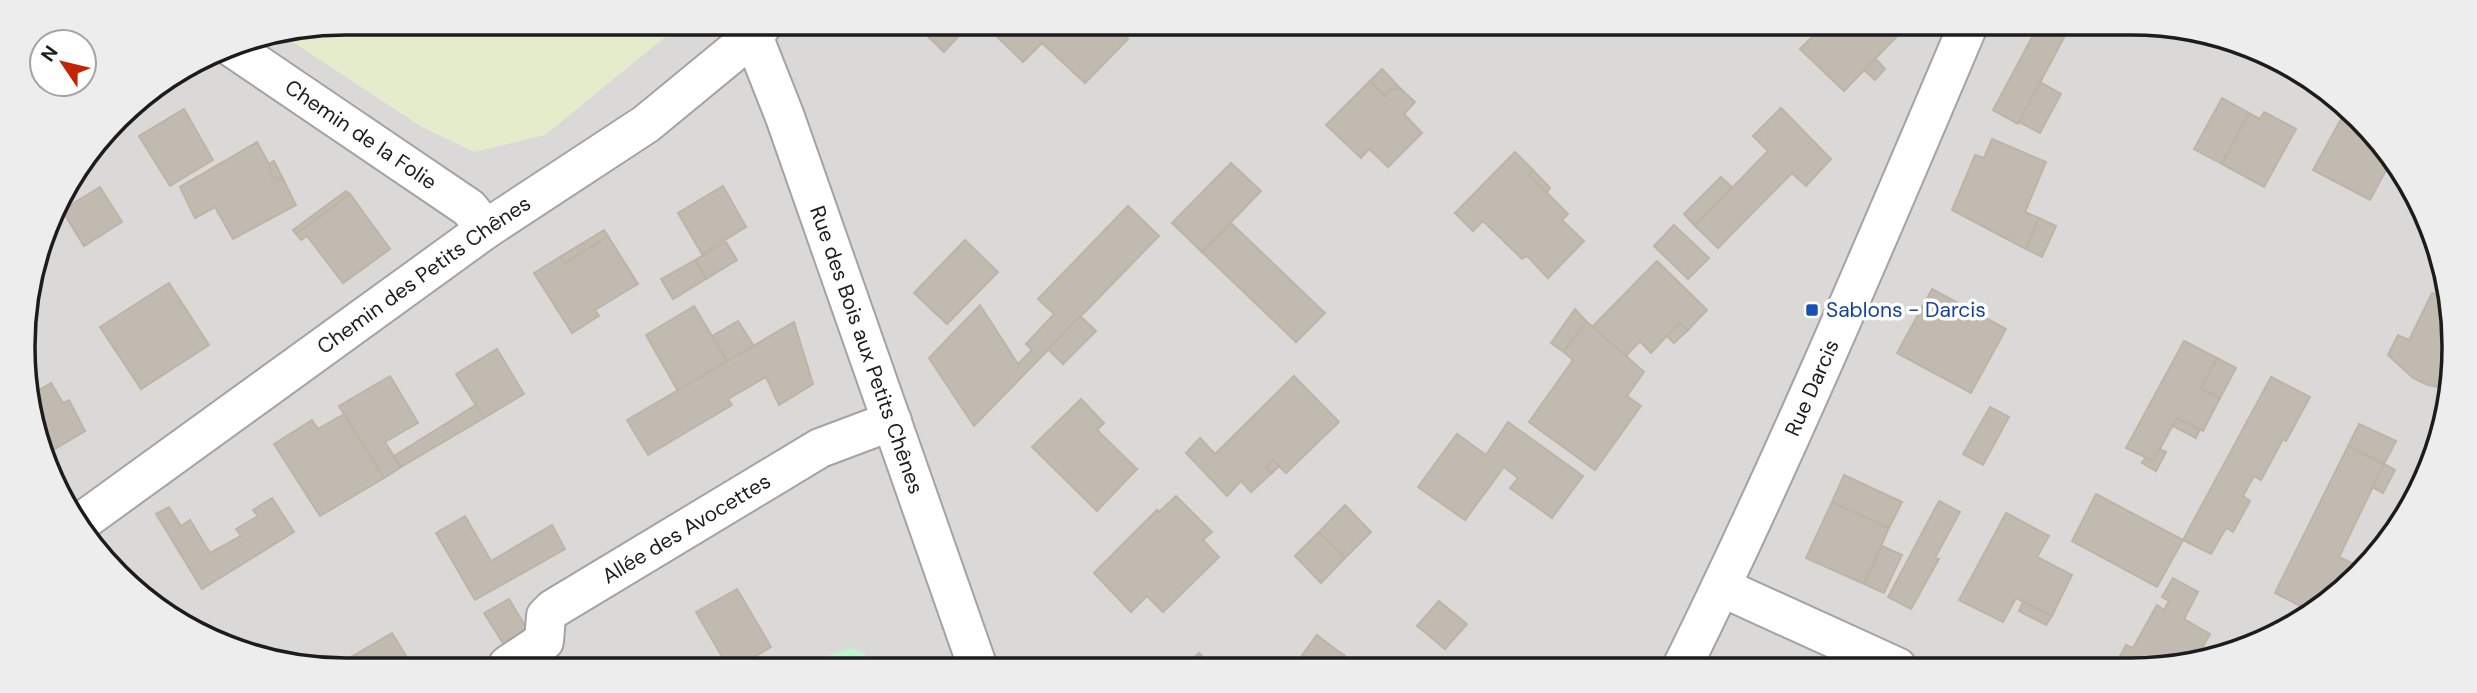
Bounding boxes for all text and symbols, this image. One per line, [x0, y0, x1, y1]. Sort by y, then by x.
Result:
north arrow [28, 28, 98, 98]
text: N [35, 41, 64, 66]
street label: Chemin de la Folie [279, 73, 442, 196]
street label: Chemin des Petits Chênes [311, 189, 536, 361]
street label: Rue des Bois aux Petits Chênes [803, 202, 930, 498]
place label: Sablons - Darcis [1826, 296, 1986, 324]
marker: Sablons - Darcis [1804, 302, 1820, 318]
street label: Rue Darcis [1778, 335, 1846, 441]
street label: Allée des Avocettes [597, 467, 776, 590]

